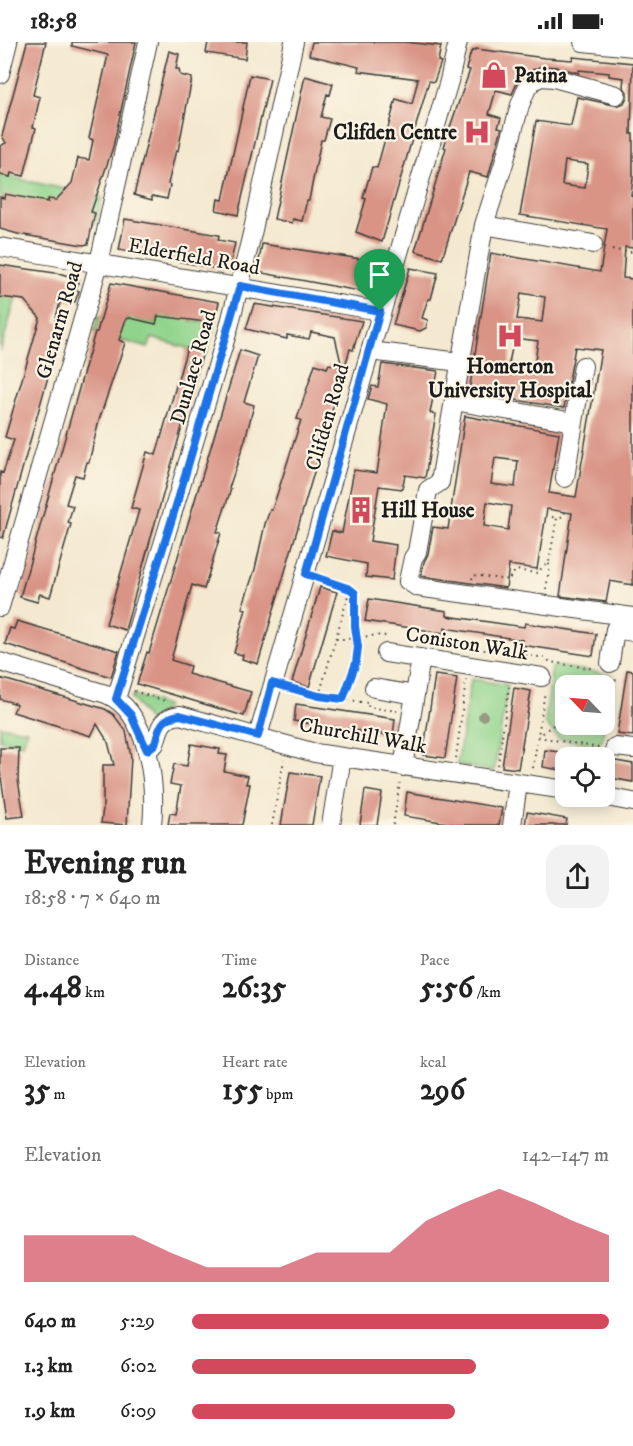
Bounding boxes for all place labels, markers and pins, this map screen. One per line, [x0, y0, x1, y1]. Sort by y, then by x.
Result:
shop icon: Patina [479, 60, 509, 90]
place label: Patina [514, 63, 568, 89]
hospital icon: Clifden Centre [462, 117, 492, 147]
place label: Clifden Centre [333, 120, 457, 146]
pin [354, 249, 405, 311]
hospital icon: Homerton University Hospital [495, 321, 525, 351]
place label: Homerton University Hospital [428, 354, 593, 404]
building icon: Hill House [346, 495, 376, 525]
place label: Hill House [381, 498, 475, 524]

